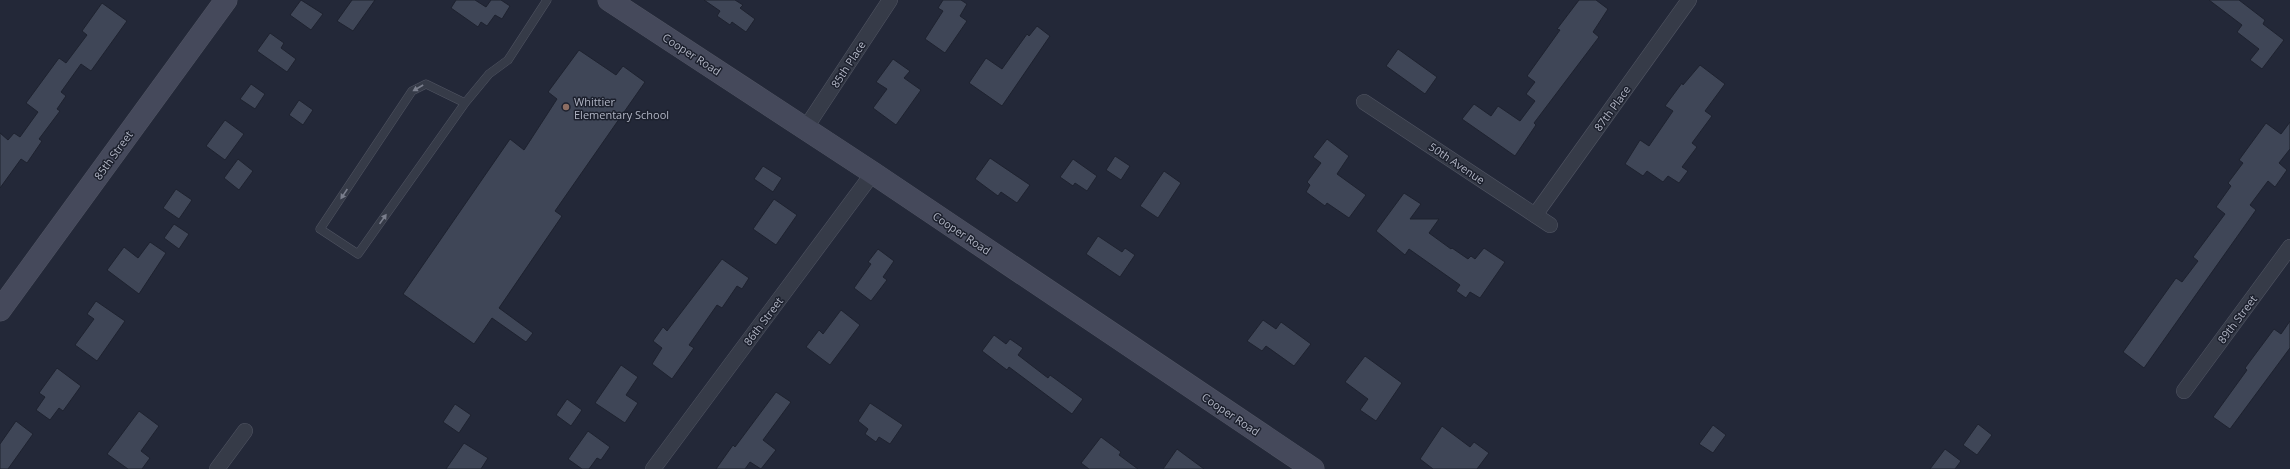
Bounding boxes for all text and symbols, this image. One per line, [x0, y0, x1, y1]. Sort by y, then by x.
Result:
street label: Cooper Road [660, 30, 724, 78]
street label: 85th Place [827, 38, 869, 90]
street label: 87th Place [1590, 82, 1634, 134]
one-way arrow [412, 85, 424, 92]
place label: Whittier Elementary School [574, 94, 669, 122]
marker: Whittier Elementary School [561, 102, 571, 112]
street label: 85th Street [90, 128, 136, 182]
street label: 50th Avenue [1426, 139, 1488, 187]
one-way arrow [340, 189, 348, 199]
street label: Cooper Road [930, 208, 994, 258]
one-way arrow [379, 213, 387, 224]
street label: 89th Street [2214, 292, 2260, 346]
street label: 86th Street [740, 294, 786, 348]
street label: Cooper Road [1199, 389, 1263, 439]

